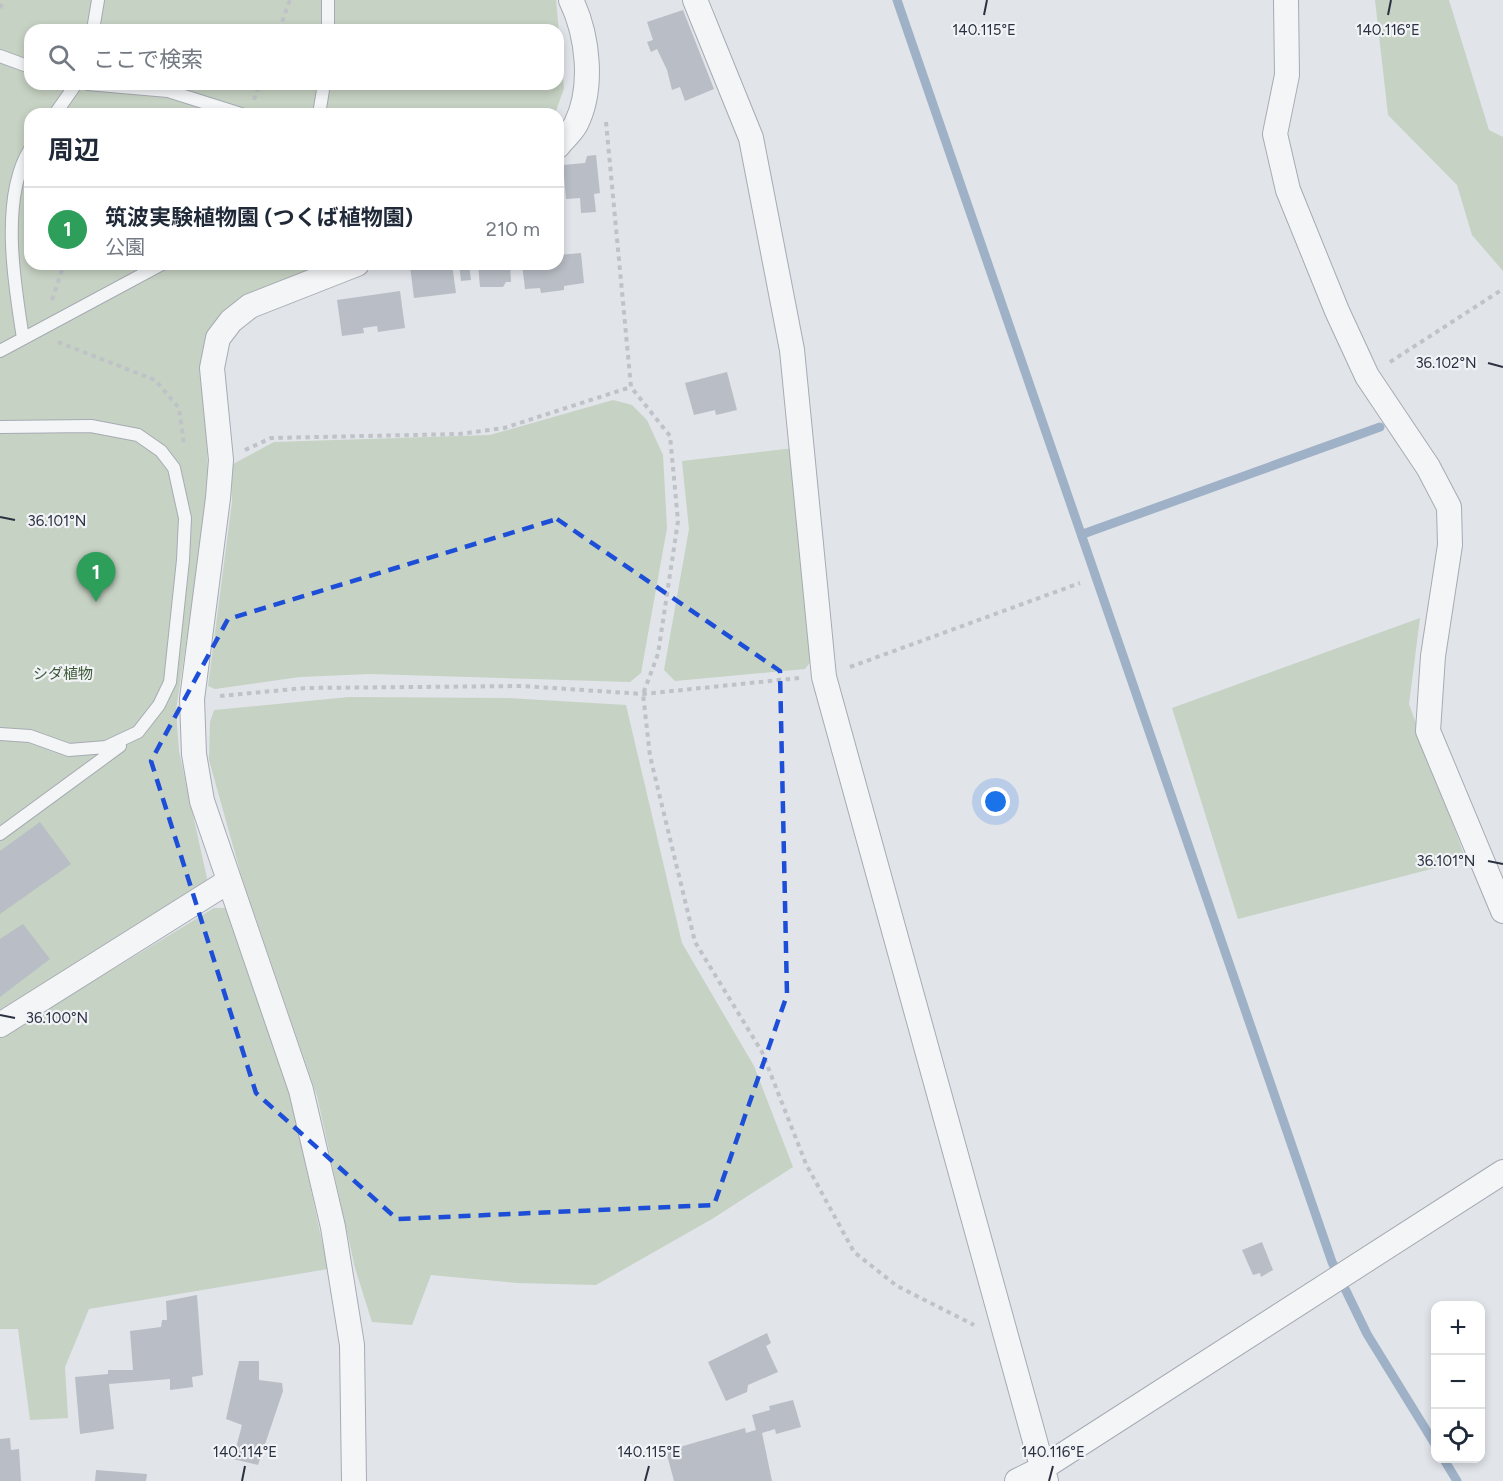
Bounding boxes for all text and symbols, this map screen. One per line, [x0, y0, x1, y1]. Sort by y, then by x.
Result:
text: 140.115°E [952, 21, 1016, 39]
text: 140.116°E [1356, 21, 1420, 39]
search box [24, 24, 564, 90]
icon: search [45, 41, 78, 74]
text: ここで検索 [93, 46, 203, 73]
text: 周辺 [48, 134, 100, 166]
text: 筑波実験植物園 (つくば植物園) [105, 204, 413, 231]
text: 1 [63, 217, 72, 241]
text: 210 m [486, 217, 540, 241]
text: 公園 [105, 235, 145, 259]
text: 36.102°N [1415, 354, 1477, 372]
text: 36.101°N [28, 512, 86, 530]
pin: 1 [76, 552, 116, 602]
park label: シダ植物 [33, 665, 93, 683]
your location [981, 787, 1010, 816]
text: 36.101°N [1417, 852, 1475, 870]
text: 36.100°N [26, 1009, 88, 1027]
map controls [1431, 1301, 1485, 1463]
button: + [1431, 1301, 1485, 1355]
button: − [1431, 1355, 1485, 1409]
button: locate [1431, 1409, 1485, 1463]
text: 140.114°E [213, 1443, 277, 1461]
text: 140.115°E [617, 1443, 681, 1461]
text: 140.116°E [1021, 1443, 1085, 1461]

